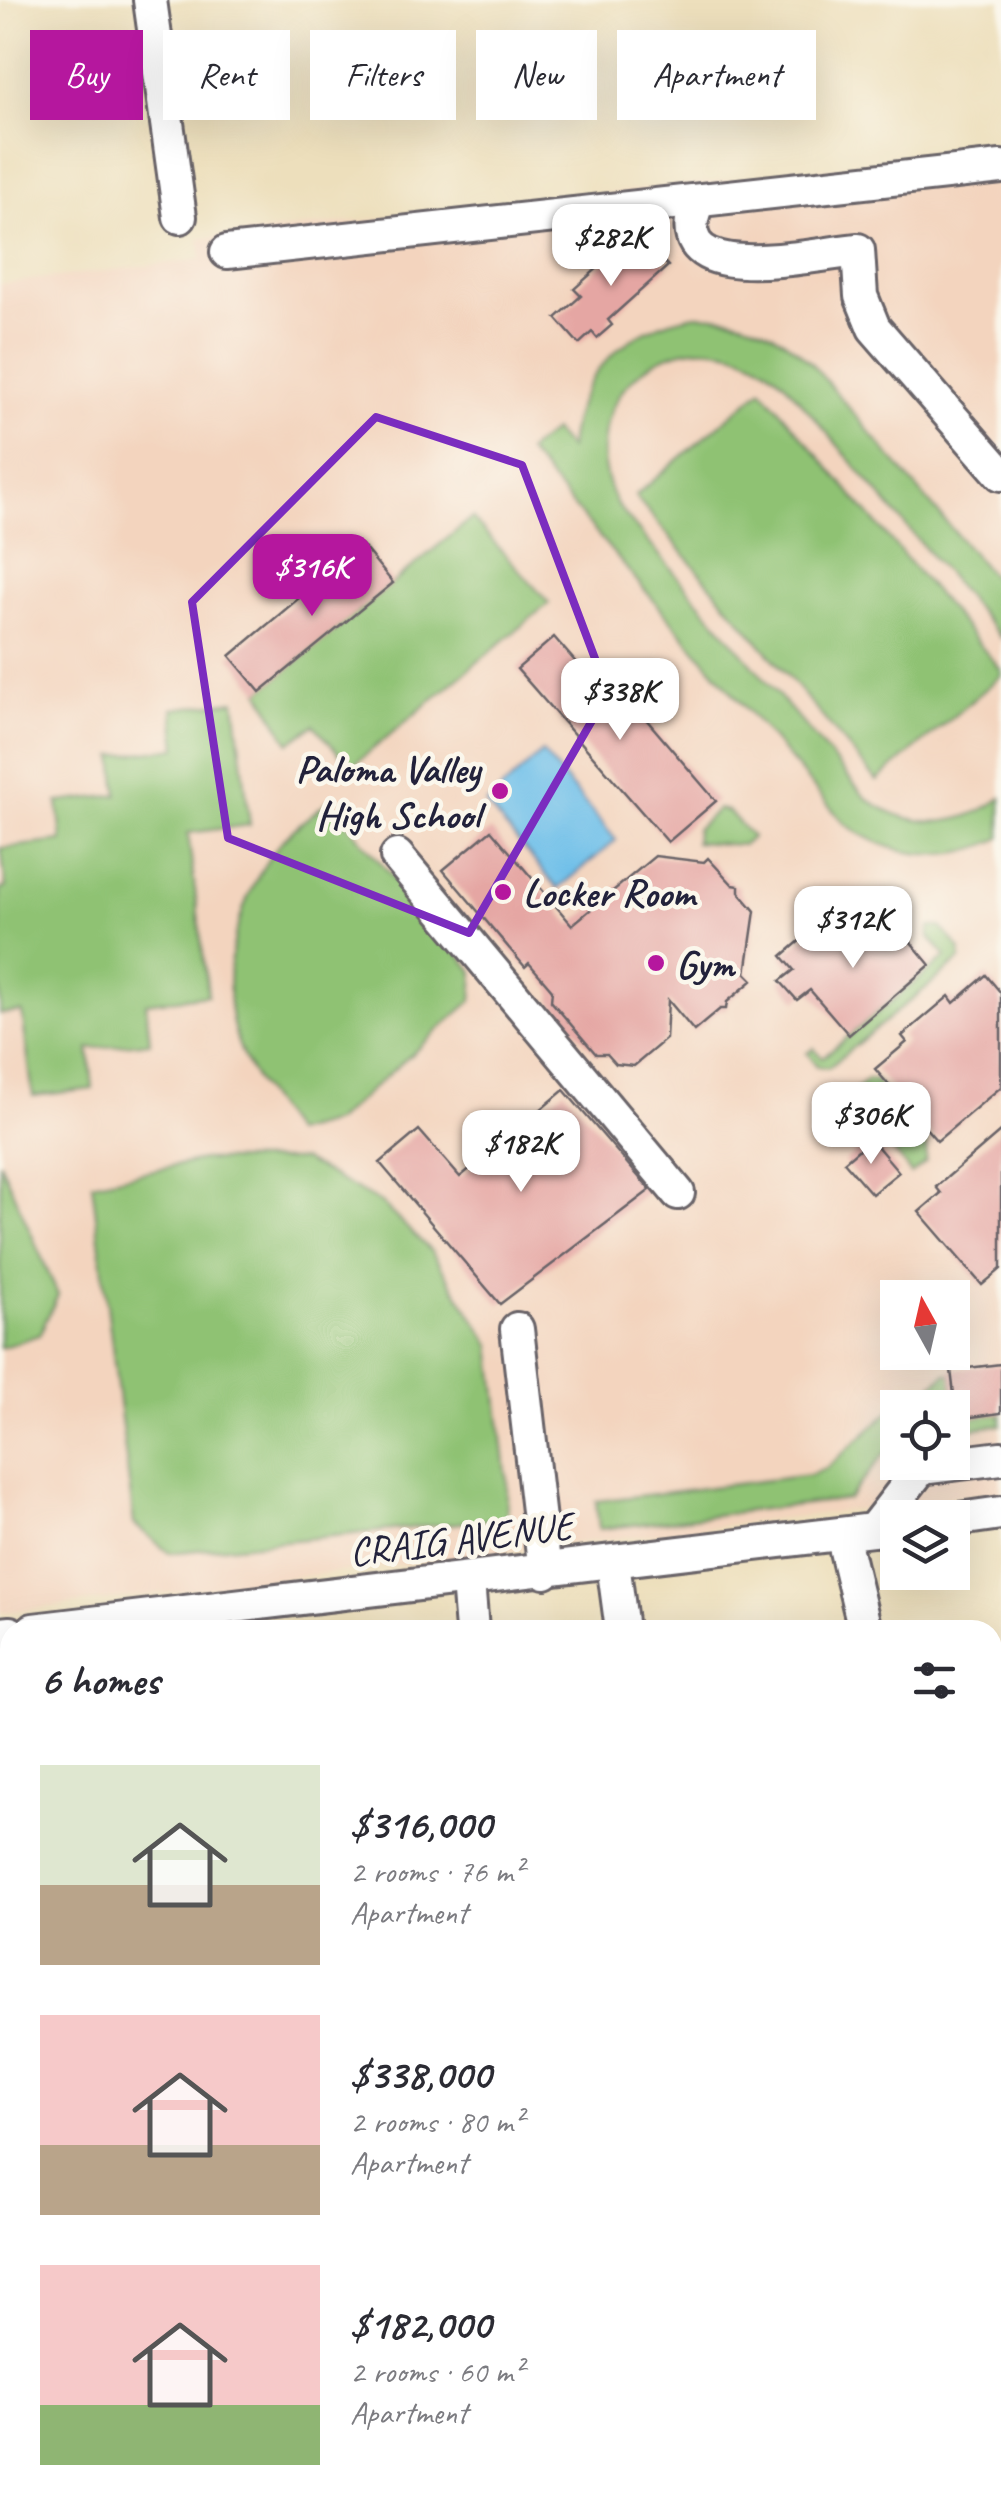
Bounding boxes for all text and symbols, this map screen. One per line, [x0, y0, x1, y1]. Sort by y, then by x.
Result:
chip: Buy [30, 30, 143, 120]
chip: Rent [163, 30, 290, 120]
chip: Filters [310, 30, 456, 120]
chip: New [476, 30, 597, 120]
chip: Apartment [617, 30, 816, 120]
pin: $282K [541, 204, 681, 289]
text: $282K [574, 216, 648, 257]
pin: $316K [242, 534, 382, 619]
text: $316K [275, 546, 349, 587]
pin: $338K [550, 658, 690, 743]
text: $338K [583, 670, 657, 711]
place label: Paloma Valley High School [296, 744, 487, 840]
marker: Paloma Valley High School [489, 780, 511, 802]
place label: Locker Room [523, 868, 698, 918]
marker: Locker Room [492, 881, 514, 903]
pin: $312K [783, 886, 923, 971]
text: $312K [816, 898, 890, 939]
place label: Gym [676, 939, 736, 989]
marker: Gym [645, 952, 667, 974]
pin: $306K [801, 1082, 941, 1167]
text: $306K [834, 1094, 908, 1135]
pin: $182K [451, 1110, 591, 1195]
text: $182K [484, 1122, 558, 1163]
north arrow [880, 1280, 970, 1370]
map controls [880, 1280, 970, 1590]
button: locate [880, 1390, 970, 1480]
street label: CRAIG AVENUE [347, 1500, 581, 1577]
button: layers [880, 1500, 970, 1590]
icon: filters [907, 1653, 962, 1708]
text: 6 homes [40, 1654, 159, 1707]
text: $316,000 [350, 1798, 492, 1851]
icon: home [120, 1805, 240, 1925]
text: 2 rooms · 76 m² [350, 1851, 523, 1892]
text: Apartment [350, 1892, 468, 1933]
text: $338,000 [350, 2048, 491, 2101]
icon: home [120, 2055, 240, 2175]
text: 2 rooms · 80 m² [350, 2101, 523, 2142]
text: Apartment [350, 2142, 468, 2183]
text: $182,000 [350, 2298, 491, 2351]
icon: home [120, 2305, 240, 2425]
text: 2 rooms · 60 m² [350, 2351, 523, 2392]
text: Apartment [350, 2392, 468, 2433]

